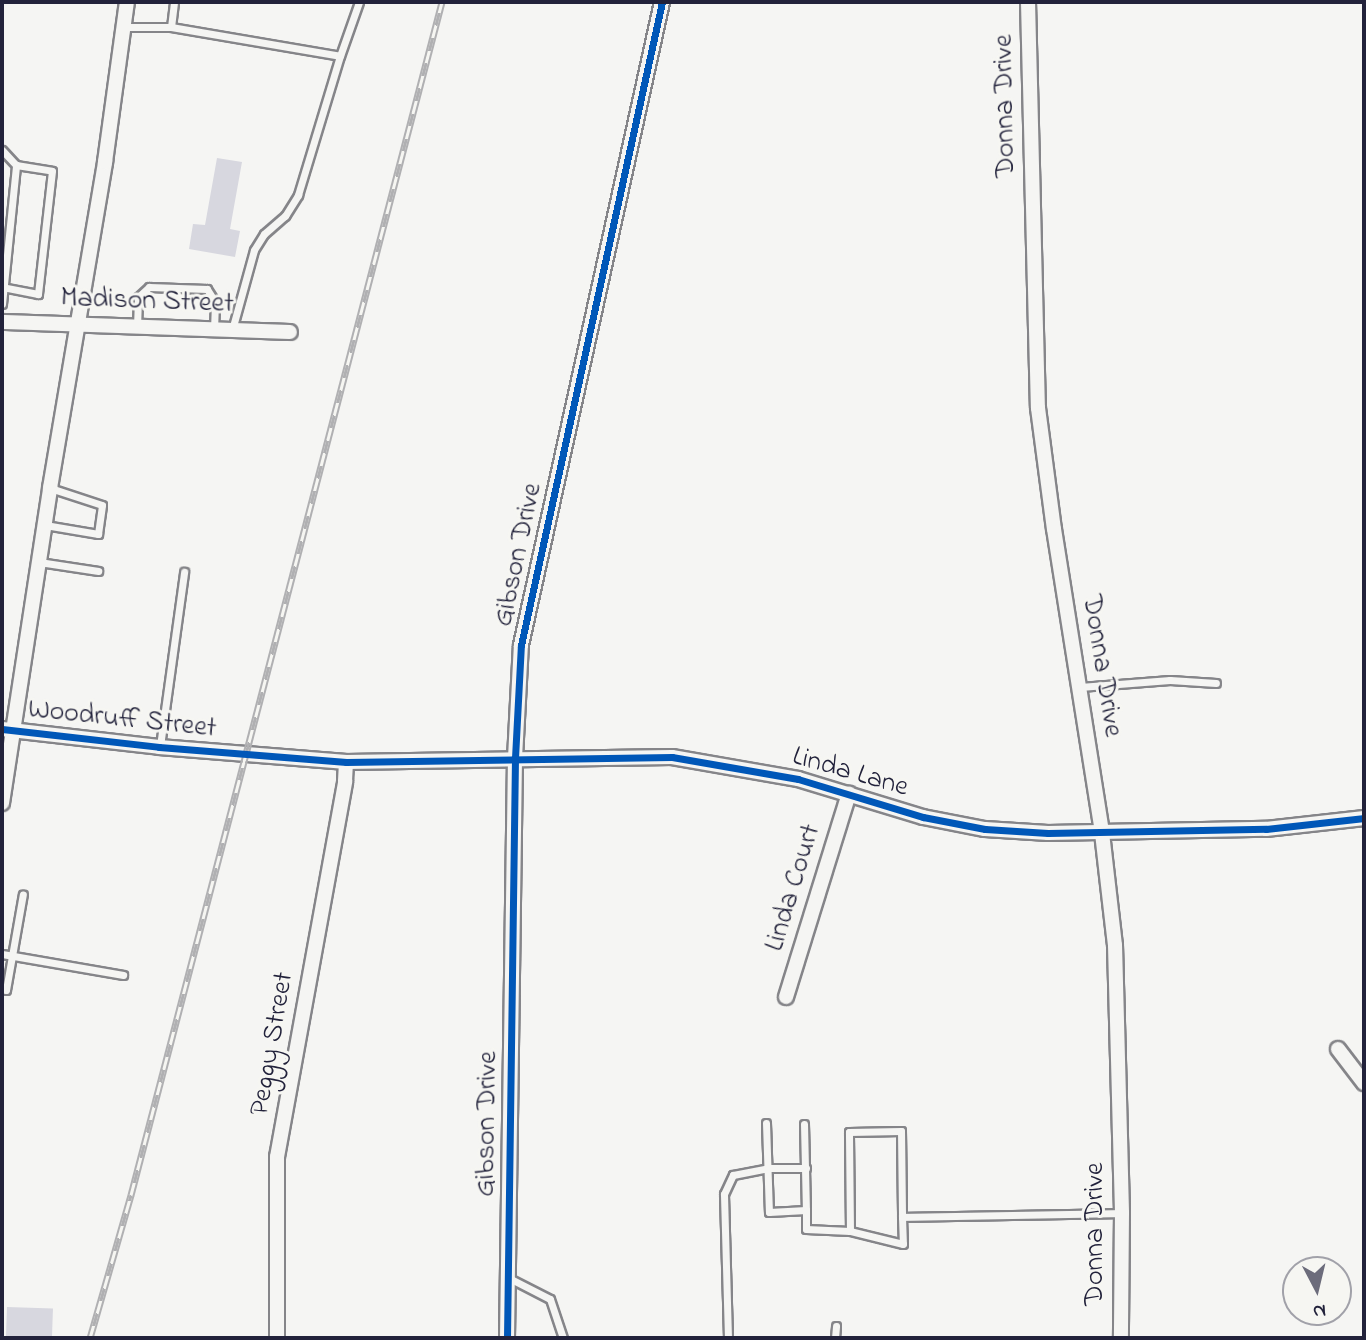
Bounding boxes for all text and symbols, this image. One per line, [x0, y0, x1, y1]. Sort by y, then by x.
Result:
street label: Donna Drive [988, 34, 1024, 178]
street label: Madison Street [60, 282, 234, 322]
street label: Gibson Drive [487, 480, 551, 630]
street label: Donna Drive [1073, 593, 1129, 739]
street label: Woodruff Street [26, 693, 218, 747]
street label: Linda Lane [788, 740, 912, 806]
street label: Linda Court [759, 820, 829, 956]
street label: Peggy Street [244, 969, 302, 1119]
street label: Gibson Drive [470, 1051, 506, 1197]
street label: Donna Drive [1079, 1162, 1113, 1306]
north arrow [1282, 1256, 1352, 1326]
text: N [1311, 1296, 1327, 1325]

